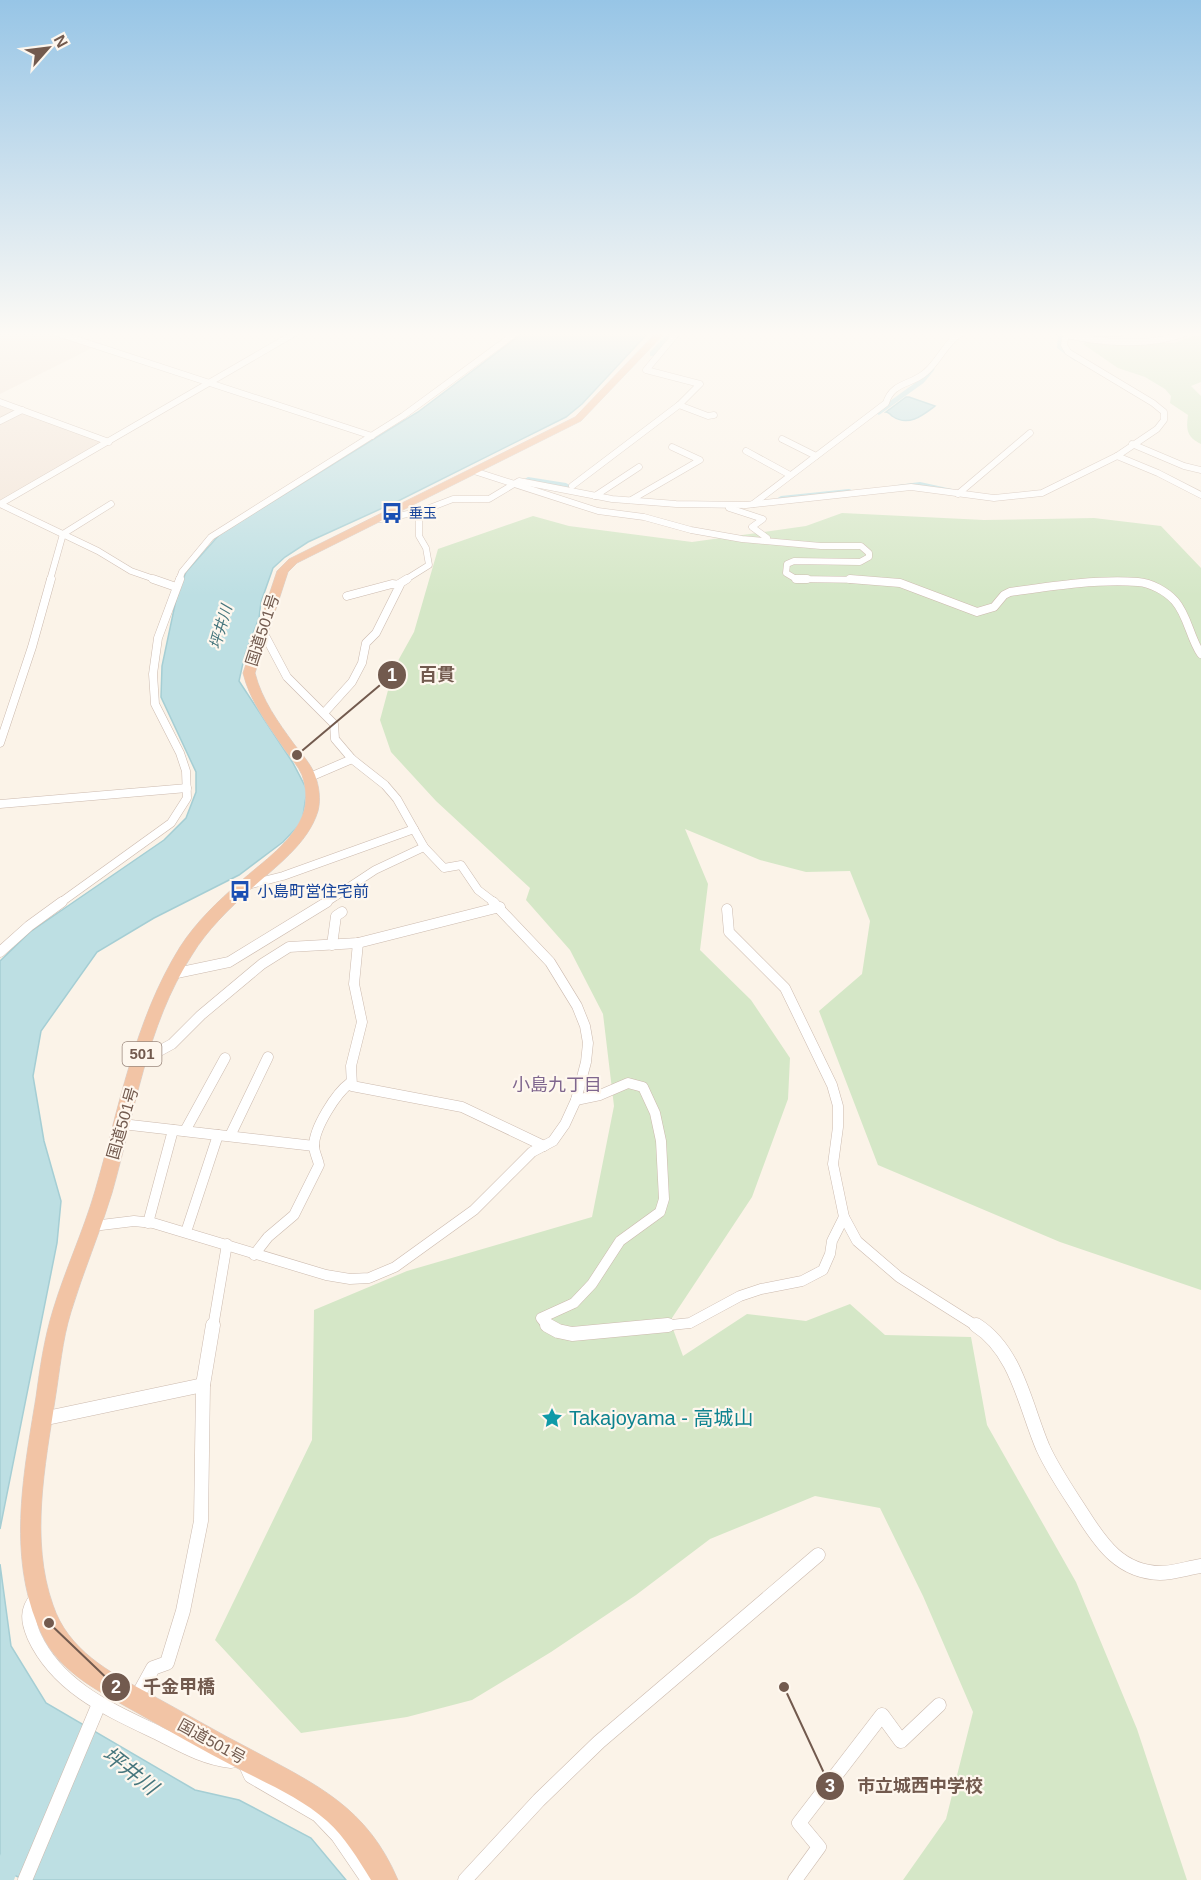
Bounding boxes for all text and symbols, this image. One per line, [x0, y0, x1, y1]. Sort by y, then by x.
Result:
north arrow [18, 18, 78, 78]
text: N [51, 32, 71, 50]
bus stop icon: 垂玉 [380, 501, 404, 525]
place label: 垂玉 [409, 505, 437, 521]
street label: 国道501号 [243, 592, 282, 668]
water label: 坪井川 [206, 601, 235, 651]
callout: 百貫 [377, 657, 467, 693]
text: 1 [387, 665, 397, 685]
text: 百貫 [419, 665, 455, 685]
bus stop icon: 小島町営住宅前 [228, 879, 252, 903]
place label: 小島町営住宅前 [257, 883, 369, 900]
road number: 501 [122, 1042, 162, 1066]
district label: 小島九丁目 [512, 1075, 602, 1095]
street label: 国道501号 [104, 1085, 141, 1161]
place icon: Takajoyama - 高城山 [540, 1406, 564, 1430]
place label: Takajoyama - 高城山 [569, 1407, 754, 1429]
callout: 千金甲橋 [101, 1669, 227, 1705]
text: 2 [111, 1677, 121, 1697]
text: 千金甲橋 [143, 1677, 215, 1697]
street label: 国道501号 [175, 1716, 249, 1767]
water label: 坪井川 [98, 1742, 164, 1800]
callout: 市立城西中学校 [815, 1768, 995, 1804]
text: 3 [825, 1776, 835, 1796]
text: 市立城西中学校 [857, 1776, 983, 1796]

